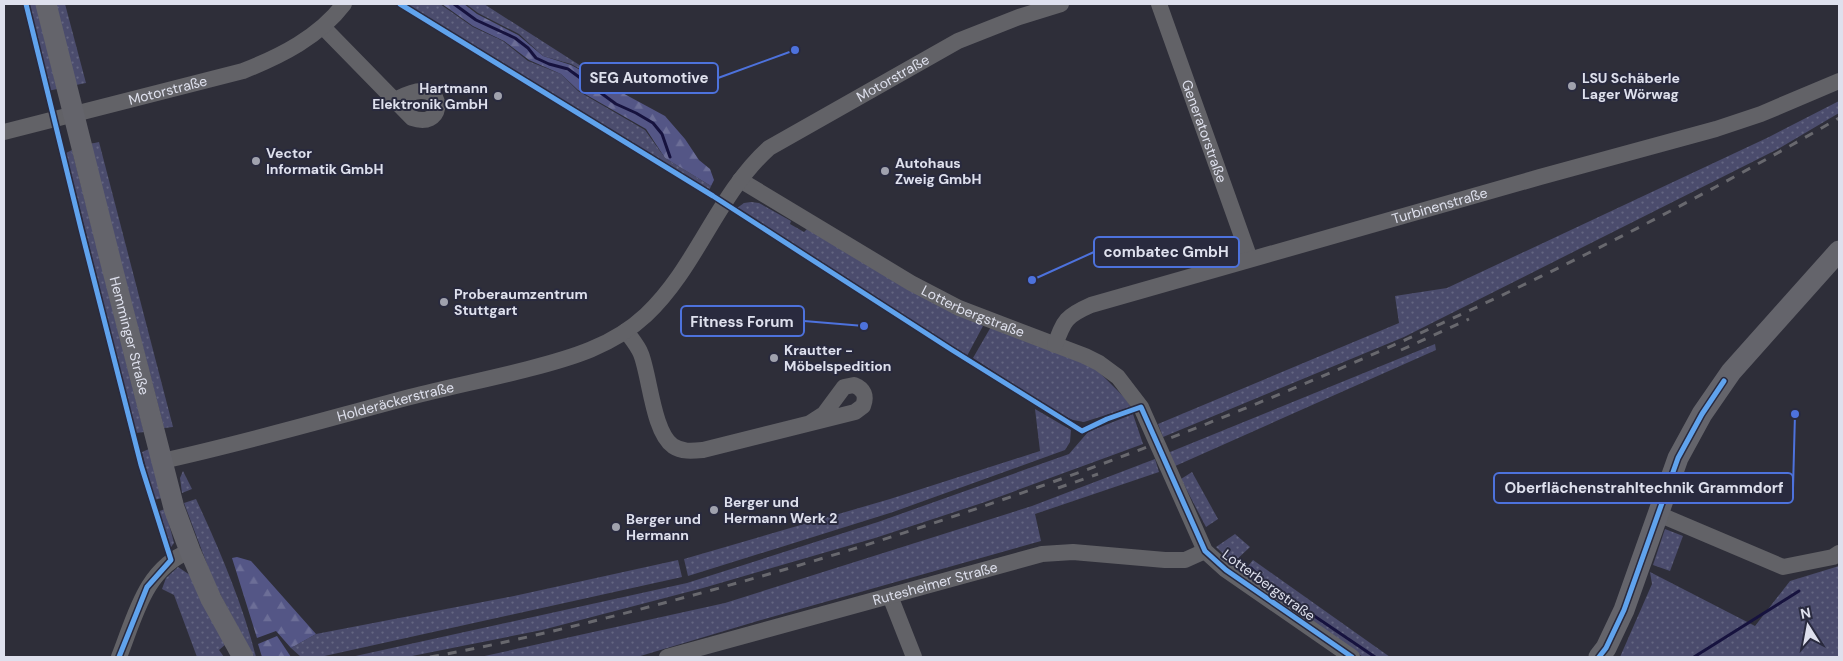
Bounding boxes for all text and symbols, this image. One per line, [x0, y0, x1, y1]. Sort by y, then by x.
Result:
street label: Motorstraße [853, 50, 932, 106]
callout: SEG Automotive [580, 63, 718, 93]
text: SEG Automotive [590, 68, 708, 88]
place label: LSU Schäberle Lager Wörwag [1582, 69, 1680, 103]
street label: Motorstraße [126, 71, 209, 109]
street label: Generatorstraße [1178, 77, 1231, 185]
place label: Hartmann Elektronik GmbH [372, 79, 488, 113]
marker: LSU Schäberle Lager Wörwag [1566, 80, 1578, 92]
marker: Hartmann Elektronik GmbH [492, 90, 504, 102]
place label: Vector Informatik GmbH [266, 144, 383, 178]
place label: Autohaus Zweig GmbH [895, 154, 981, 188]
marker: Vector Informatik GmbH [250, 155, 262, 167]
marker: Autohaus Zweig GmbH [879, 165, 891, 177]
street label: Turbinenstraße [1390, 183, 1490, 228]
callout: combatec GmbH [1094, 237, 1239, 267]
text: combatec GmbH [1103, 242, 1229, 262]
street label: Hemminger Straße [106, 274, 154, 397]
street label: Lotterbergstraße [918, 281, 1027, 341]
place label: Proberaumzentrum Stuttgart [454, 285, 588, 319]
marker: Proberaumzentrum Stuttgart [438, 296, 450, 308]
callout: Fitness Forum [681, 306, 804, 336]
text: Fitness Forum [690, 312, 794, 332]
place label: Krautter - Möbelspedition [784, 341, 891, 375]
marker: Krautter - Möbelspedition [768, 352, 780, 364]
street label: Holderäckerstraße [335, 378, 456, 425]
callout: Oberflächenstrahltechnik Grammdorf [1494, 473, 1793, 503]
text: Oberflächenstrahltechnik Grammdorf [1505, 478, 1784, 498]
place label: Berger und Hermann Werk 2 [724, 493, 837, 527]
marker: Berger und Hermann Werk 2 [708, 504, 720, 516]
place label: Berger und Hermann [626, 510, 701, 544]
marker: Berger und Hermann [610, 521, 622, 533]
street label: Lotterbergstraße [1219, 545, 1319, 625]
street label: Rutesheimer Straße [871, 558, 1000, 609]
north arrow [1783, 601, 1833, 651]
text: N [1799, 603, 1812, 623]

